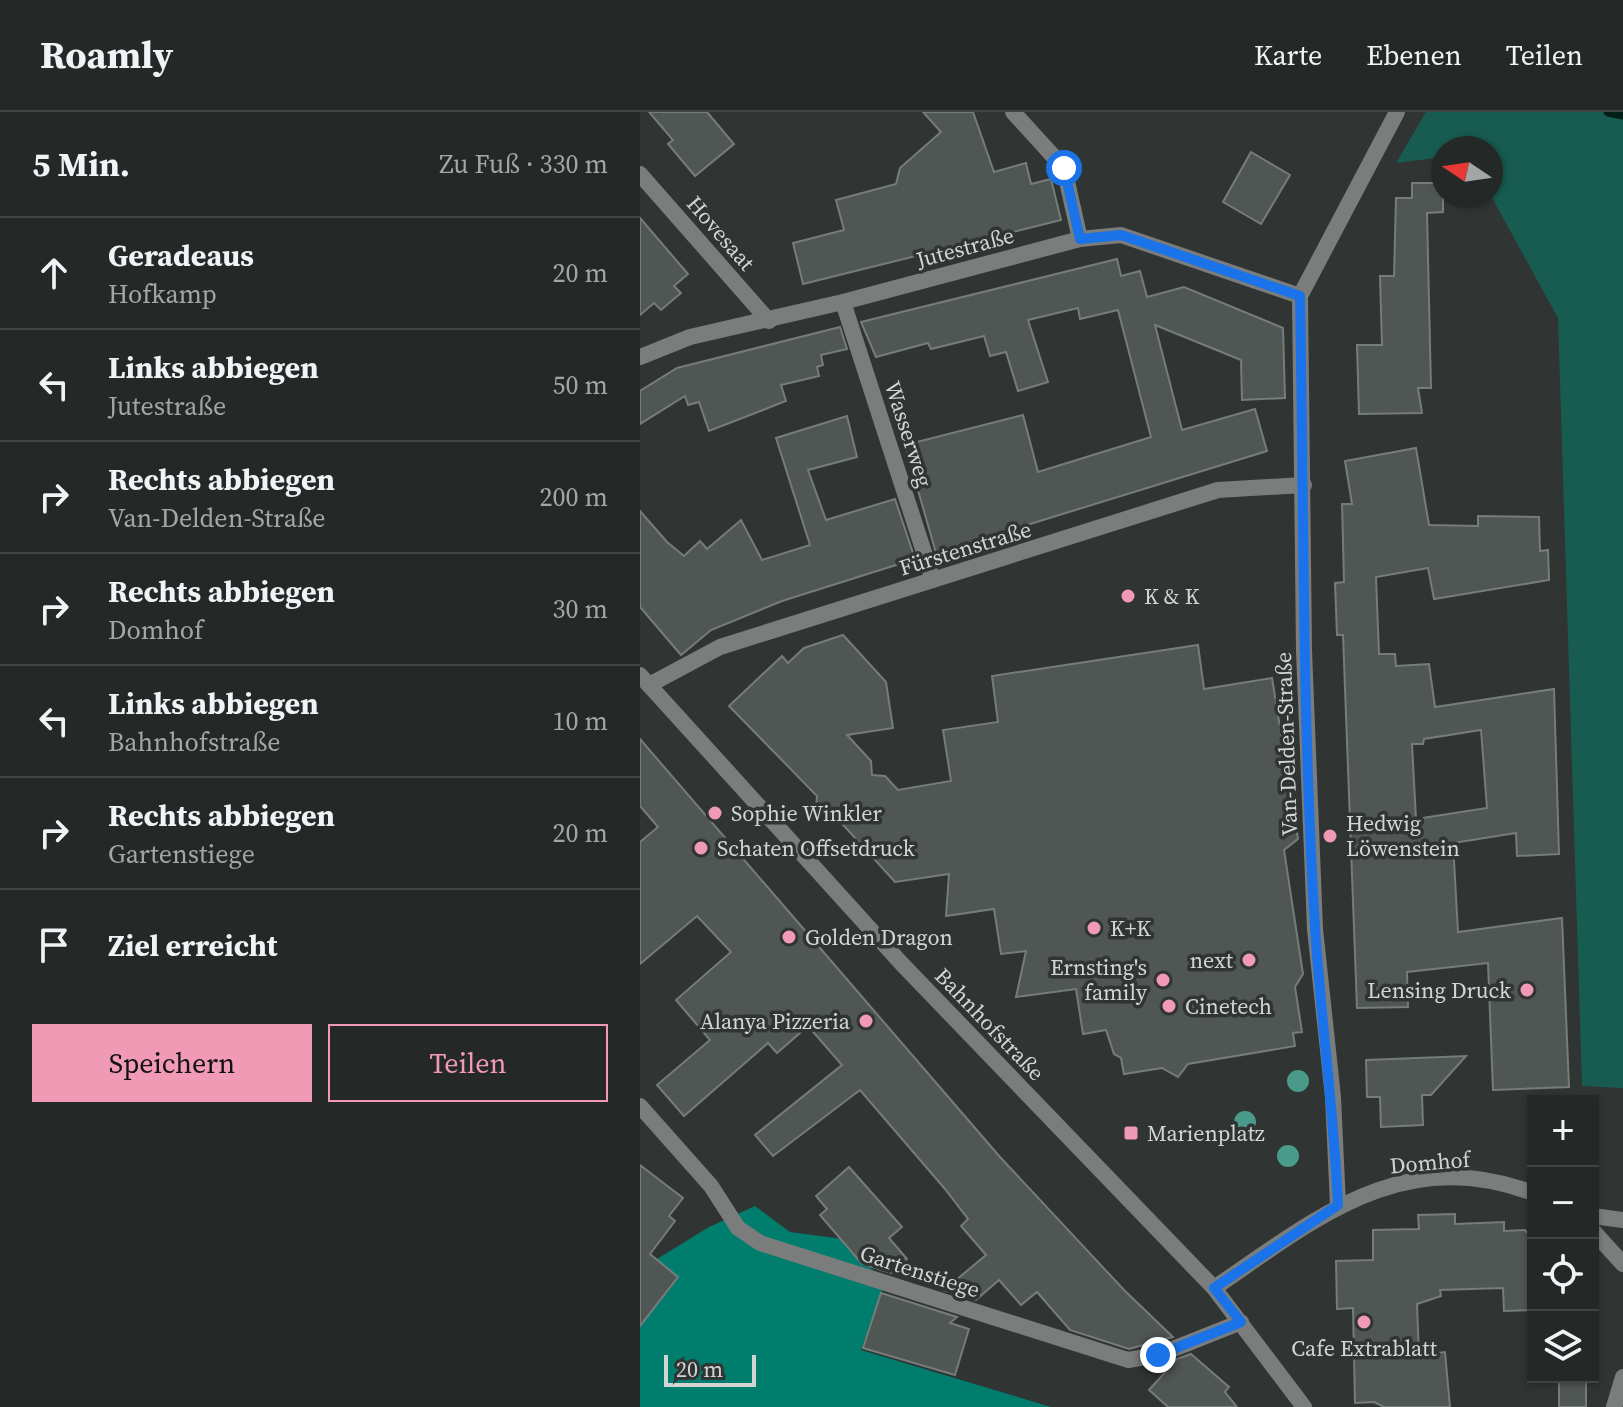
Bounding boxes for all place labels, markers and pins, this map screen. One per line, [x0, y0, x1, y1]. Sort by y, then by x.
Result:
place label: K & K [1144, 581, 1200, 611]
marker: K & K [1119, 587, 1137, 605]
place label: Sophie Winkler [731, 798, 883, 828]
marker: Sophie Winkler [706, 804, 724, 822]
place label: Hedwig Löwenstein [1346, 808, 1460, 863]
marker: Hedwig Löwenstein [1321, 827, 1339, 845]
place label: Schaten Offsetdruck [717, 833, 916, 863]
marker: Schaten Offsetdruck [692, 839, 710, 857]
place label: K+K [1110, 913, 1151, 943]
marker: K+K [1085, 919, 1103, 937]
place label: Golden Dragon [805, 922, 953, 952]
marker: Golden Dragon [780, 928, 798, 946]
place label: next [1190, 945, 1234, 975]
marker: next [1240, 951, 1258, 969]
place label: Ernsting's family [1050, 952, 1148, 1007]
marker: Ernsting's family [1154, 971, 1172, 989]
place label: Lensing Druck [1367, 975, 1512, 1005]
marker: Lensing Druck [1518, 981, 1536, 999]
place label: Cinetech [1185, 991, 1272, 1021]
marker: Cinetech [1160, 997, 1178, 1015]
place label: Alanya Pizzeria [700, 1006, 851, 1036]
marker: Alanya Pizzeria [857, 1012, 875, 1030]
place label: Marienplatz [1147, 1118, 1265, 1148]
marker: Marienplatz [1122, 1124, 1140, 1142]
marker: Cafe Extrablatt [1355, 1313, 1373, 1331]
place label: Cafe Extrablatt [1291, 1333, 1438, 1363]

